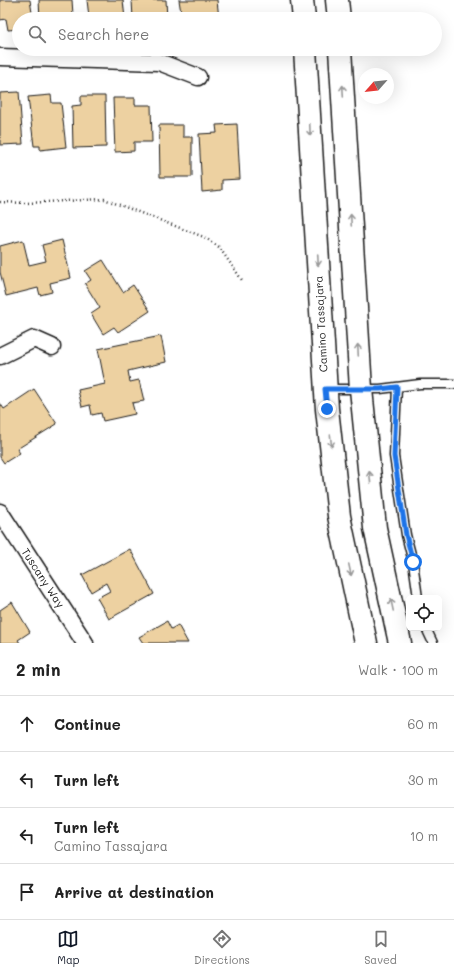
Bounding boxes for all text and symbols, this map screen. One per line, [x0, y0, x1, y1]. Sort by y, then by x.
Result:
search box [12, 12, 442, 56]
icon: search [26, 23, 48, 45]
text: Search here [58, 24, 149, 44]
north arrow [358, 68, 394, 104]
one-way arrow [339, 85, 346, 98]
one-way arrow [306, 123, 314, 136]
one-way arrow [347, 214, 354, 227]
one-way arrow [314, 253, 321, 266]
street label: Camino Tassajara [310, 275, 331, 373]
one-way arrow [355, 344, 362, 357]
route end [318, 400, 336, 418]
one-way arrow [327, 434, 334, 447]
one-way arrow [366, 471, 373, 484]
street label: Tuscany Way [18, 545, 68, 611]
route start [404, 553, 422, 571]
one-way arrow [347, 563, 355, 576]
map controls [406, 595, 442, 631]
button: locate [406, 595, 442, 631]
one-way arrow [387, 599, 395, 612]
text: 2 min [16, 658, 61, 680]
text: Walk · 100 m [358, 661, 438, 678]
icon: ahead [16, 713, 38, 735]
text: Continue [54, 714, 121, 734]
text: 60 m [408, 715, 438, 732]
icon: left [16, 769, 38, 791]
text: Turn left [54, 770, 119, 790]
text: 30 m [408, 771, 438, 788]
text: Turn left [54, 817, 119, 837]
icon: left [16, 825, 38, 847]
text: 10 m [410, 827, 438, 844]
text: Camino Tassajara [54, 837, 168, 854]
icon: arrive [16, 881, 38, 903]
text: Arrive at destination [54, 882, 214, 902]
tab: Map [57, 928, 80, 967]
tab: Directions [194, 928, 250, 967]
tab: Saved [364, 928, 397, 967]

